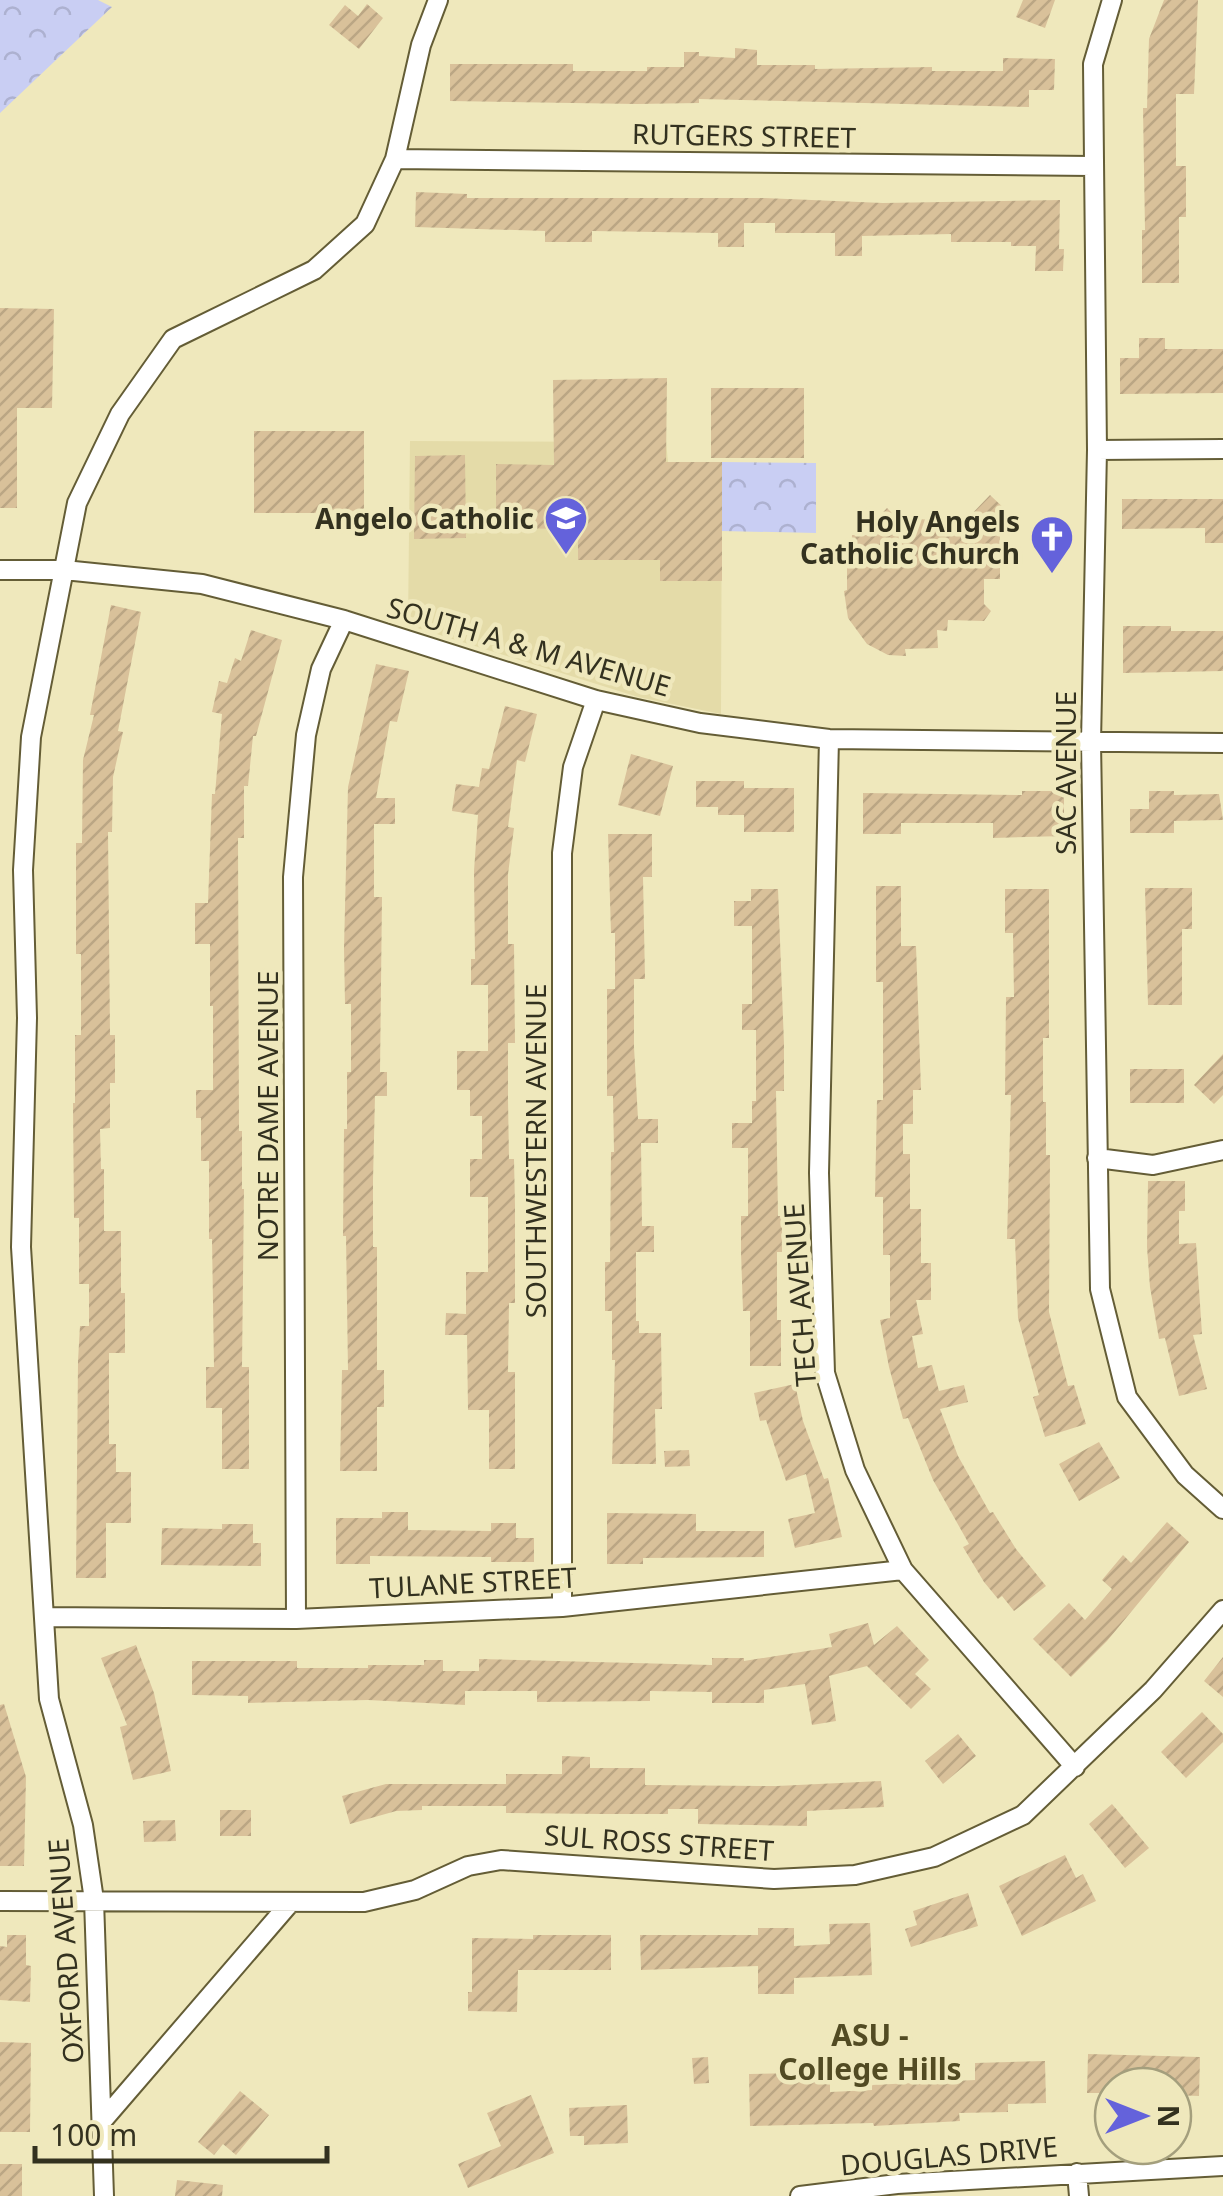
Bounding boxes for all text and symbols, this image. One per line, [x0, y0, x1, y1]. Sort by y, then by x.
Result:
street label: RUTGERS STREET [632, 114, 857, 156]
school or university icon: Angelo Catholic [543, 495, 589, 556]
place label: Angelo Catholic [315, 499, 534, 537]
place label: Holy Angels Catholic Church [800, 502, 1020, 572]
church icon: Holy Angels Catholic Church [1029, 514, 1075, 575]
street label: SOUTH A & M AVENUE [383, 587, 675, 705]
street label: SAC AVENUE [1046, 691, 1084, 855]
street label: NOTRE DAME AVENUE [248, 971, 286, 1261]
street label: SOUTHWESTERN AVENUE [516, 984, 554, 1318]
street label: TECH AVENUE [774, 1202, 824, 1388]
street label: TULANE STREET [368, 1558, 578, 1606]
street label: SUL ROSS STREET [543, 1815, 776, 1869]
street label: OXFORD AVENUE [38, 1837, 92, 2065]
district label: ASU - College Hills [778, 2014, 962, 2089]
north arrow [1093, 2066, 1193, 2166]
scale bar [35, 2101, 328, 2163]
text: N [1150, 2105, 1188, 2127]
text: 100 m [50, 2114, 137, 2155]
street label: DOUGLAS DRIVE [839, 2127, 1059, 2183]

